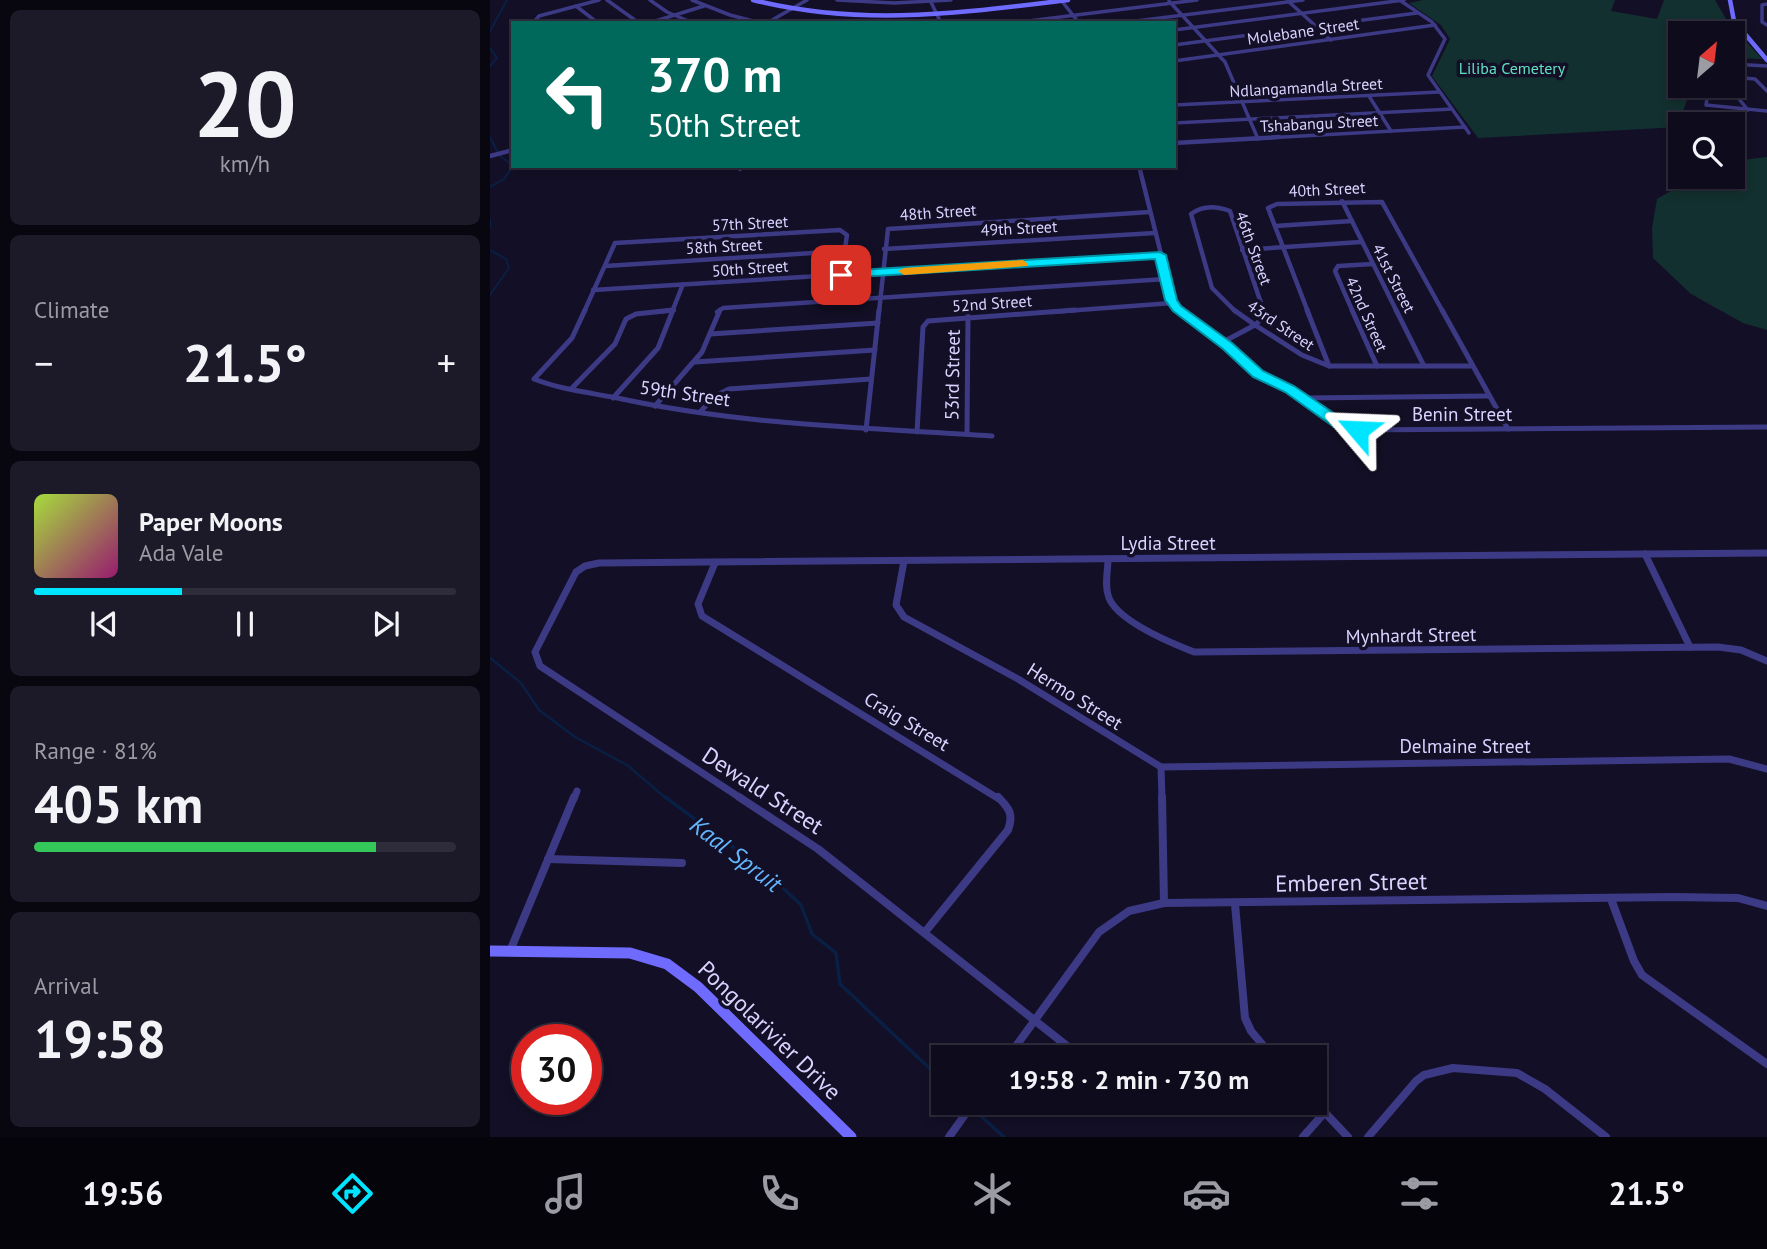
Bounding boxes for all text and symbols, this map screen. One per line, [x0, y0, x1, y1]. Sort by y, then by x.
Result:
street label: Molebane Street [1246, 13, 1361, 49]
north arrow [1668, 21, 1745, 98]
map controls [1668, 21, 1745, 189]
text: 370 m [647, 42, 782, 106]
text: 20 [193, 44, 297, 162]
icon: left [532, 49, 623, 140]
park label: Liliba Cemetery [1459, 58, 1566, 78]
street label: Ndlangamandla Street [1229, 73, 1384, 101]
text: 50th Street [647, 104, 801, 146]
street label: Tshabangu Street [1259, 110, 1379, 136]
button: search [1668, 112, 1745, 189]
text: km/h [220, 149, 270, 178]
street label: 40th Street [1288, 177, 1366, 201]
street label: 48th Street [899, 199, 978, 225]
street label: 46th Street [1231, 209, 1277, 288]
street label: 57th Street [711, 211, 789, 235]
street label: 49th Street [980, 216, 1058, 240]
street label: 58th Street [685, 234, 763, 258]
street label: 41st Street [1368, 240, 1420, 316]
pin [811, 245, 871, 305]
street label: 50th Street [711, 255, 790, 281]
icon: arrive [822, 256, 860, 294]
street label: 42nd Street [1342, 273, 1393, 355]
street label: 52nd Street [951, 290, 1033, 316]
text: Climate [34, 295, 109, 324]
street label: 43rd Street [1244, 295, 1319, 355]
text: 21.5° [183, 329, 307, 396]
street label: 53rd Street [939, 329, 965, 421]
text: − [34, 338, 53, 387]
text: + [437, 338, 456, 387]
street label: 59th Street [638, 375, 732, 411]
position arrow [1321, 393, 1395, 467]
street label: Benin Street [1412, 402, 1513, 426]
text: Paper Moons [139, 505, 283, 538]
street label: Lydia Street [1120, 531, 1216, 555]
text: Ada Vale [139, 538, 223, 567]
icon: previous [85, 605, 123, 643]
icon: pause [226, 605, 264, 643]
icon: next [367, 605, 405, 643]
street label: Mynhardt Street [1345, 622, 1477, 648]
street label: Hermo Street [1023, 657, 1128, 735]
street label: Craig Street [860, 686, 955, 756]
street label: Delmaine Street [1399, 734, 1531, 758]
text: Range · 81% [34, 736, 157, 765]
street label: Dewald Street [697, 740, 829, 840]
text: 405 km [34, 770, 203, 837]
water label: Kaal Spruit [684, 809, 789, 900]
street label: Emberen Street [1275, 866, 1427, 898]
street label: Pongolarivier Drive [692, 954, 848, 1106]
text: Arrival [34, 971, 98, 1000]
text: 19:58 [34, 1005, 166, 1072]
speed limit sign: 30 [511, 1024, 602, 1115]
text: 19:58 · 2 min · 730 m [1009, 1063, 1249, 1096]
icon: directions [328, 1169, 377, 1218]
icon: music [541, 1169, 590, 1218]
icon: phone [755, 1169, 804, 1218]
icon: climate [968, 1169, 1017, 1218]
icon: car [1182, 1169, 1231, 1218]
icon: filters [1395, 1169, 1444, 1218]
text: 19:56 [82, 1172, 163, 1214]
text: 21.5° [1608, 1172, 1685, 1214]

